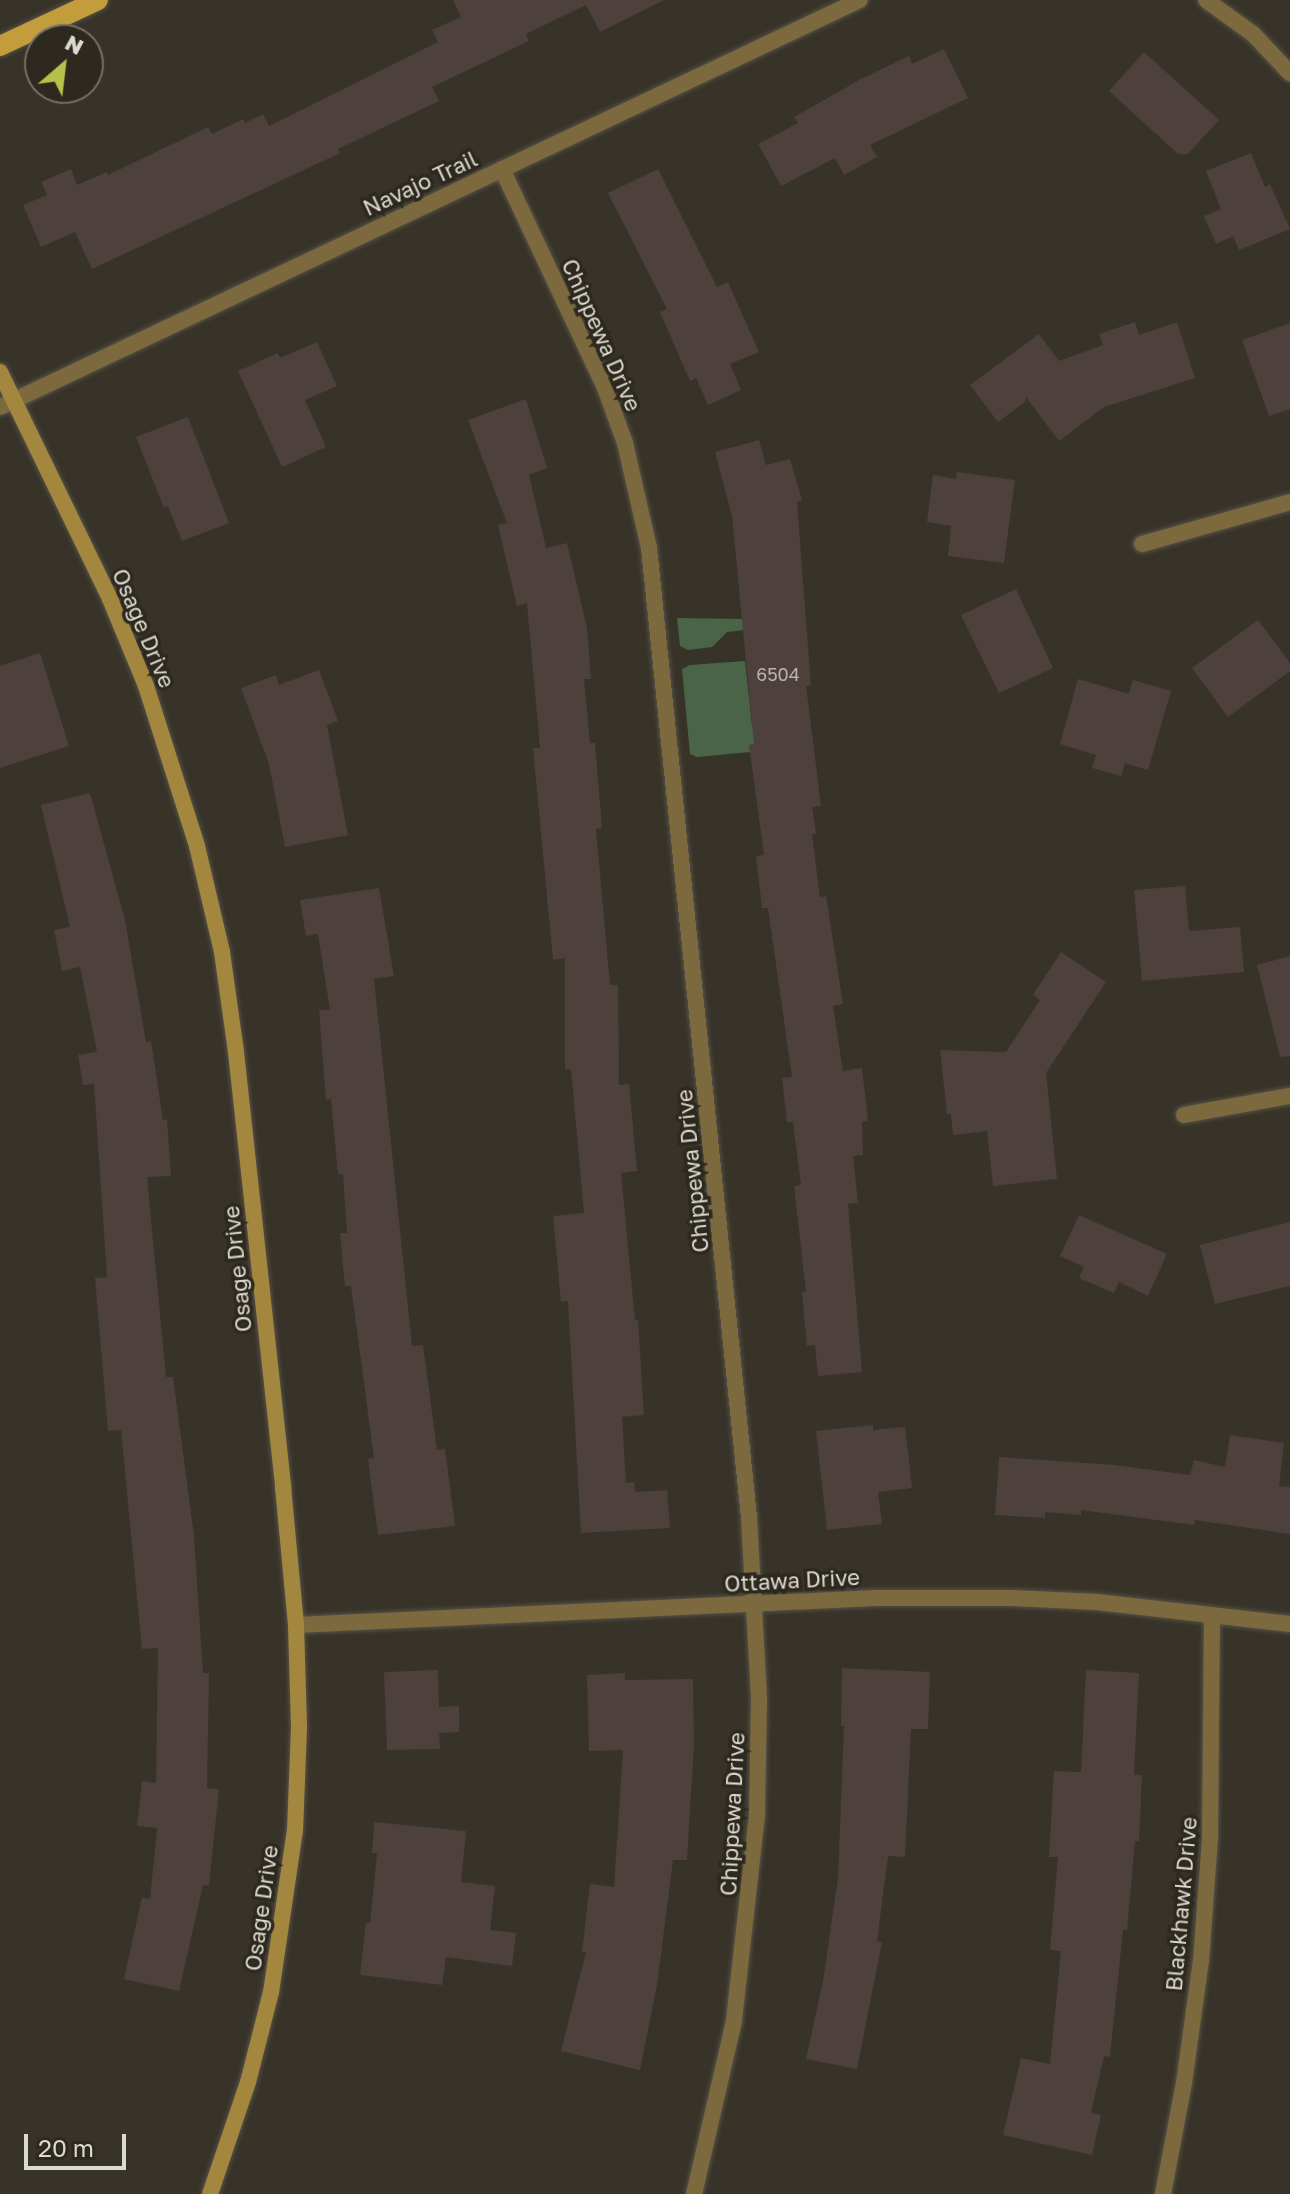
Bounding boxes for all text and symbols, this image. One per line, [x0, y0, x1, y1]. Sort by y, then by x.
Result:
north arrow [24, 24, 104, 104]
text: N [61, 28, 88, 60]
street label: Navajo Trail [359, 145, 481, 221]
street label: Chippewa Drive [557, 255, 647, 415]
street label: Osage Drive [107, 565, 181, 691]
house number: 6504 [756, 663, 800, 685]
street label: Chippewa Drive [670, 1088, 714, 1254]
street label: Osage Drive [217, 1205, 257, 1333]
street label: Ottawa Drive [724, 1563, 860, 1597]
street label: Chippewa Drive [715, 1732, 749, 1896]
street label: Blackhawk Drive [1160, 1816, 1202, 1992]
street label: Osage Drive [239, 1843, 283, 1973]
scale bar [28, 2118, 130, 2168]
text: 20 m [38, 2133, 94, 2162]

